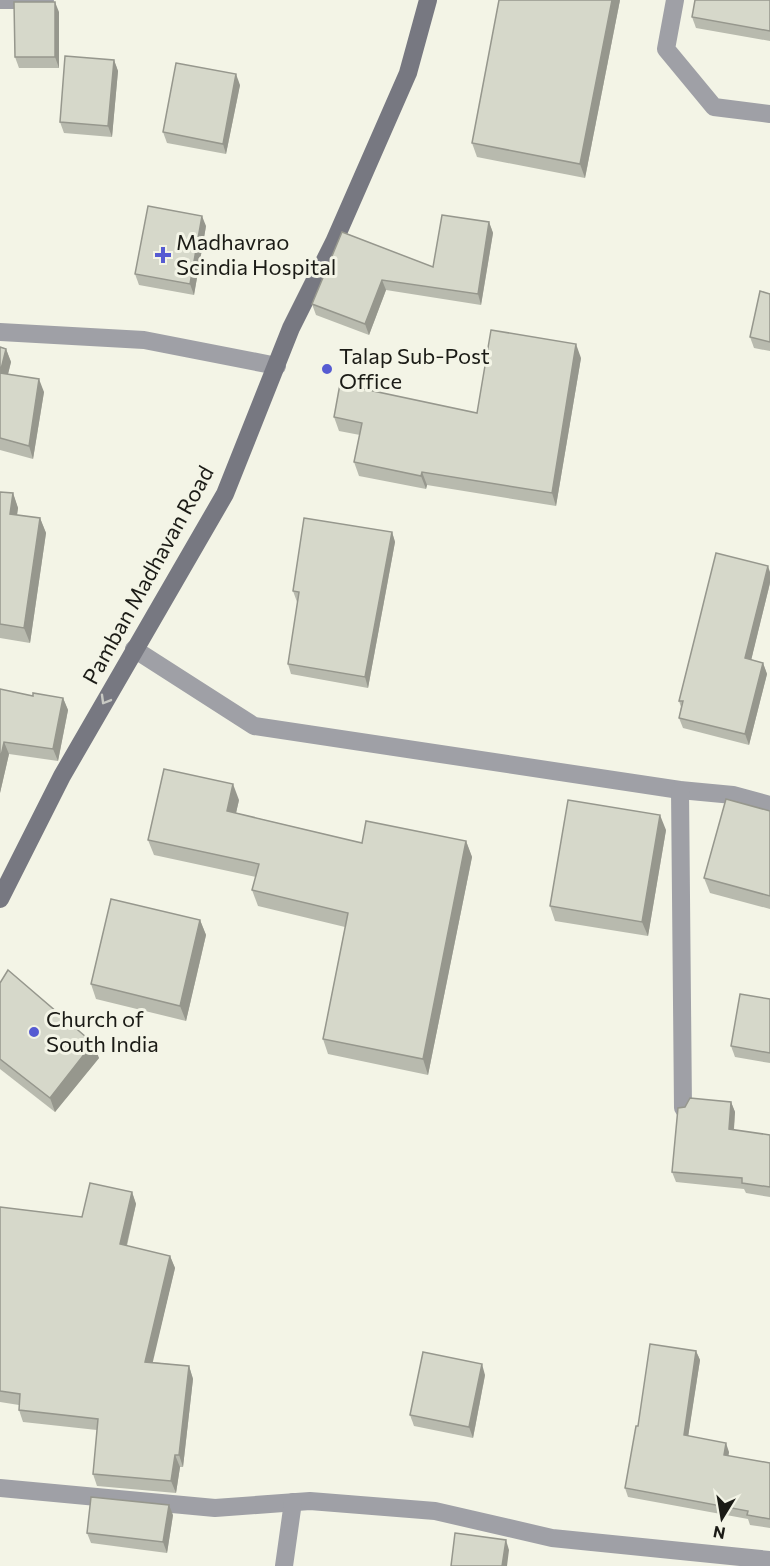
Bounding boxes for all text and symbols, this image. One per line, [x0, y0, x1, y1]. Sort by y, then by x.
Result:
place label: Madhavrao Scindia Hospital [176, 228, 336, 280]
marker: Madhavrao Scindia Hospital [154, 246, 172, 264]
place label: Talap Sub-Post Office [339, 342, 490, 394]
marker: Talap Sub-Post Office [320, 362, 334, 376]
street label: Pamban Madhavan Road [76, 461, 219, 689]
one-way arrow [101, 694, 112, 704]
place label: Church of South India [46, 1005, 159, 1057]
marker: Church of South India [27, 1025, 41, 1039]
north arrow [692, 1488, 752, 1548]
text: N [711, 1523, 727, 1544]

